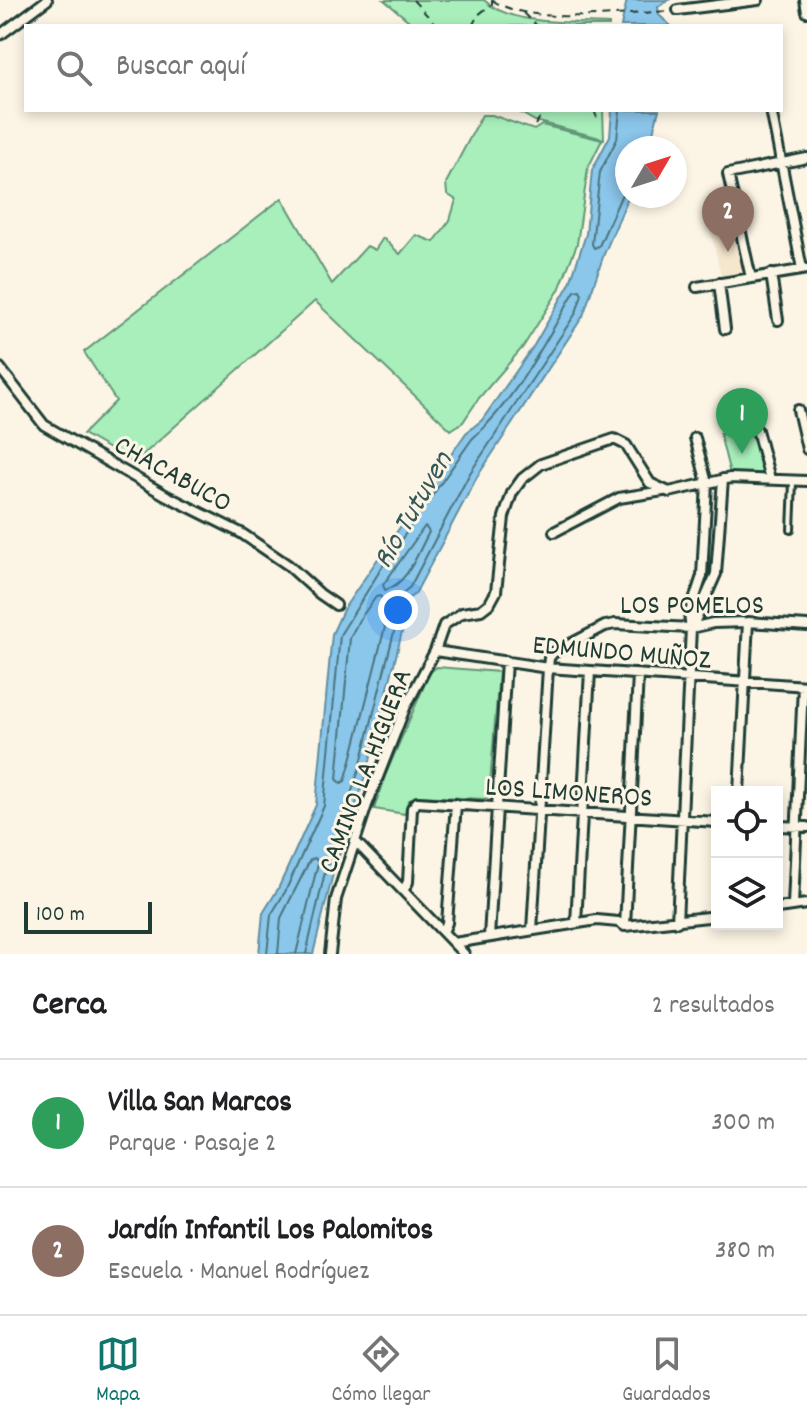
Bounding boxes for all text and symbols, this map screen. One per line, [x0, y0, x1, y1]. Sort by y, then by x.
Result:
search box [24, 24, 783, 112]
icon: search [52, 46, 96, 90]
text: Buscar aquí [116, 47, 246, 90]
north arrow [615, 136, 687, 208]
pin: 2 [702, 186, 754, 252]
pin: 1 [716, 388, 768, 454]
street label: CHACABUCO [105, 428, 238, 525]
water label: Río Tutuven [364, 444, 466, 578]
street label: LOS POMELOS [620, 588, 764, 628]
your location [378, 590, 418, 630]
street label: EDMUNDO MUÑOZ [531, 627, 713, 683]
street label: CAMINO LA HIGUERA [310, 664, 425, 880]
street label: LOS LIMONEROS [484, 769, 654, 821]
map controls [711, 786, 783, 930]
button: locate [711, 786, 783, 858]
button: layers [711, 858, 783, 930]
scale bar [24, 898, 152, 934]
text: 100 m [36, 900, 85, 931]
text: Cerca [32, 982, 106, 1031]
text: 2 resultados [652, 988, 775, 1025]
text: Villa San Marcos [108, 1083, 292, 1126]
text: 1 [55, 1105, 61, 1142]
text: 300 m [711, 1105, 775, 1142]
text: Parque · Pasaje 2 [108, 1126, 276, 1163]
text: Jardín Infantil Los Palomitos [108, 1211, 433, 1254]
text: 2 [52, 1233, 64, 1270]
text: 380 m [715, 1233, 775, 1270]
text: Escuela · Manuel Rodríguez [108, 1254, 369, 1291]
tab: Mapa [96, 1332, 140, 1411]
tab: Cómo llegar [332, 1332, 430, 1411]
tab: Guardados [622, 1332, 711, 1411]

